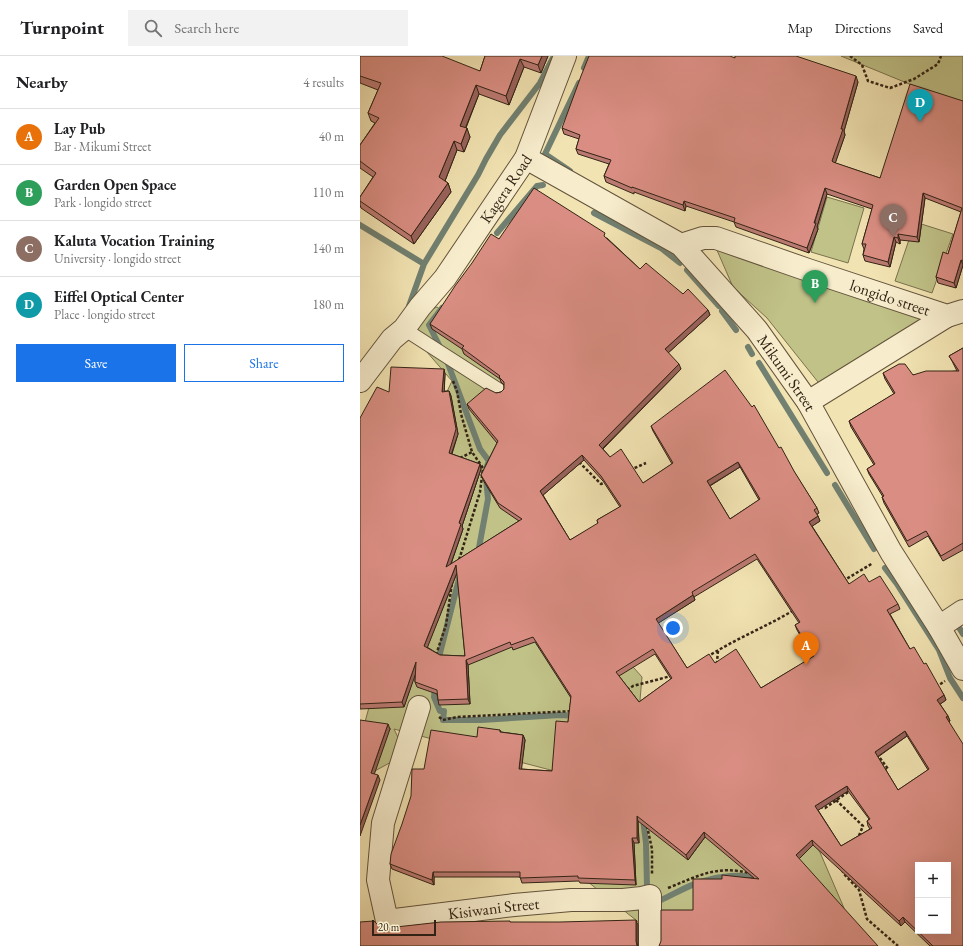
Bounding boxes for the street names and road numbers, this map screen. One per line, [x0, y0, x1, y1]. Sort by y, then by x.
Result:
street label: Kagera Road [475, 149, 537, 227]
street label: longido street [847, 274, 933, 320]
street label: Mikumi Street [753, 330, 821, 415]
street label: Kisiwani Street [447, 892, 540, 924]

